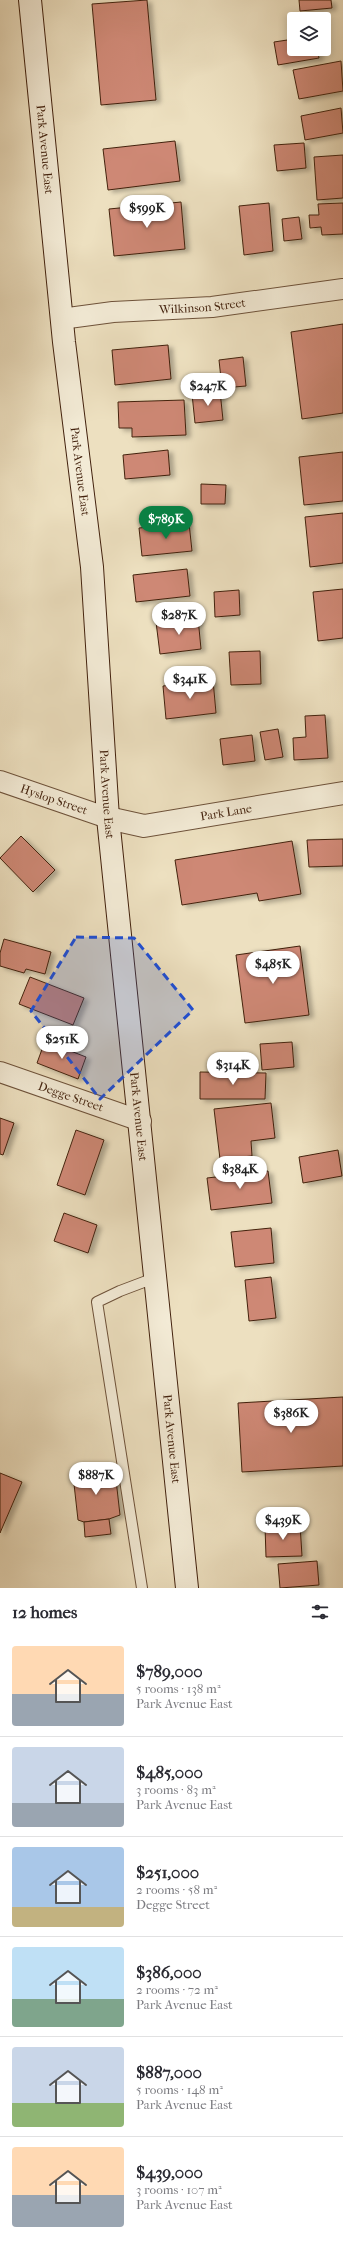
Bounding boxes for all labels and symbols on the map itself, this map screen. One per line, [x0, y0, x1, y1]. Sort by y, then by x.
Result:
street label: Park Avenue East [33, 104, 56, 195]
pin: $599K [119, 195, 175, 229]
street label: Wilkinson Street [158, 295, 247, 317]
pin: $247K [180, 373, 236, 407]
street label: Park Avenue East [68, 426, 93, 517]
pin: $789K [138, 506, 194, 540]
pin: $287K [151, 602, 207, 636]
pin: $341K [162, 666, 218, 700]
street label: Park Avenue East [97, 749, 117, 840]
street label: Hyslop Street [18, 781, 90, 818]
street label: Park Lane [199, 801, 253, 824]
pin: $485K [245, 951, 301, 985]
pin: $251K [34, 1026, 90, 1060]
pin: $314K [205, 1052, 261, 1086]
street label: Park Avenue East [127, 1071, 150, 1162]
street label: Degge Street [36, 1079, 106, 1115]
pin: $384K [212, 1156, 268, 1190]
street label: Park Avenue East [160, 1394, 183, 1485]
pin: $386K [263, 1400, 319, 1434]
pin: $887K [68, 1462, 124, 1496]
pin: $439K [255, 1507, 311, 1541]

